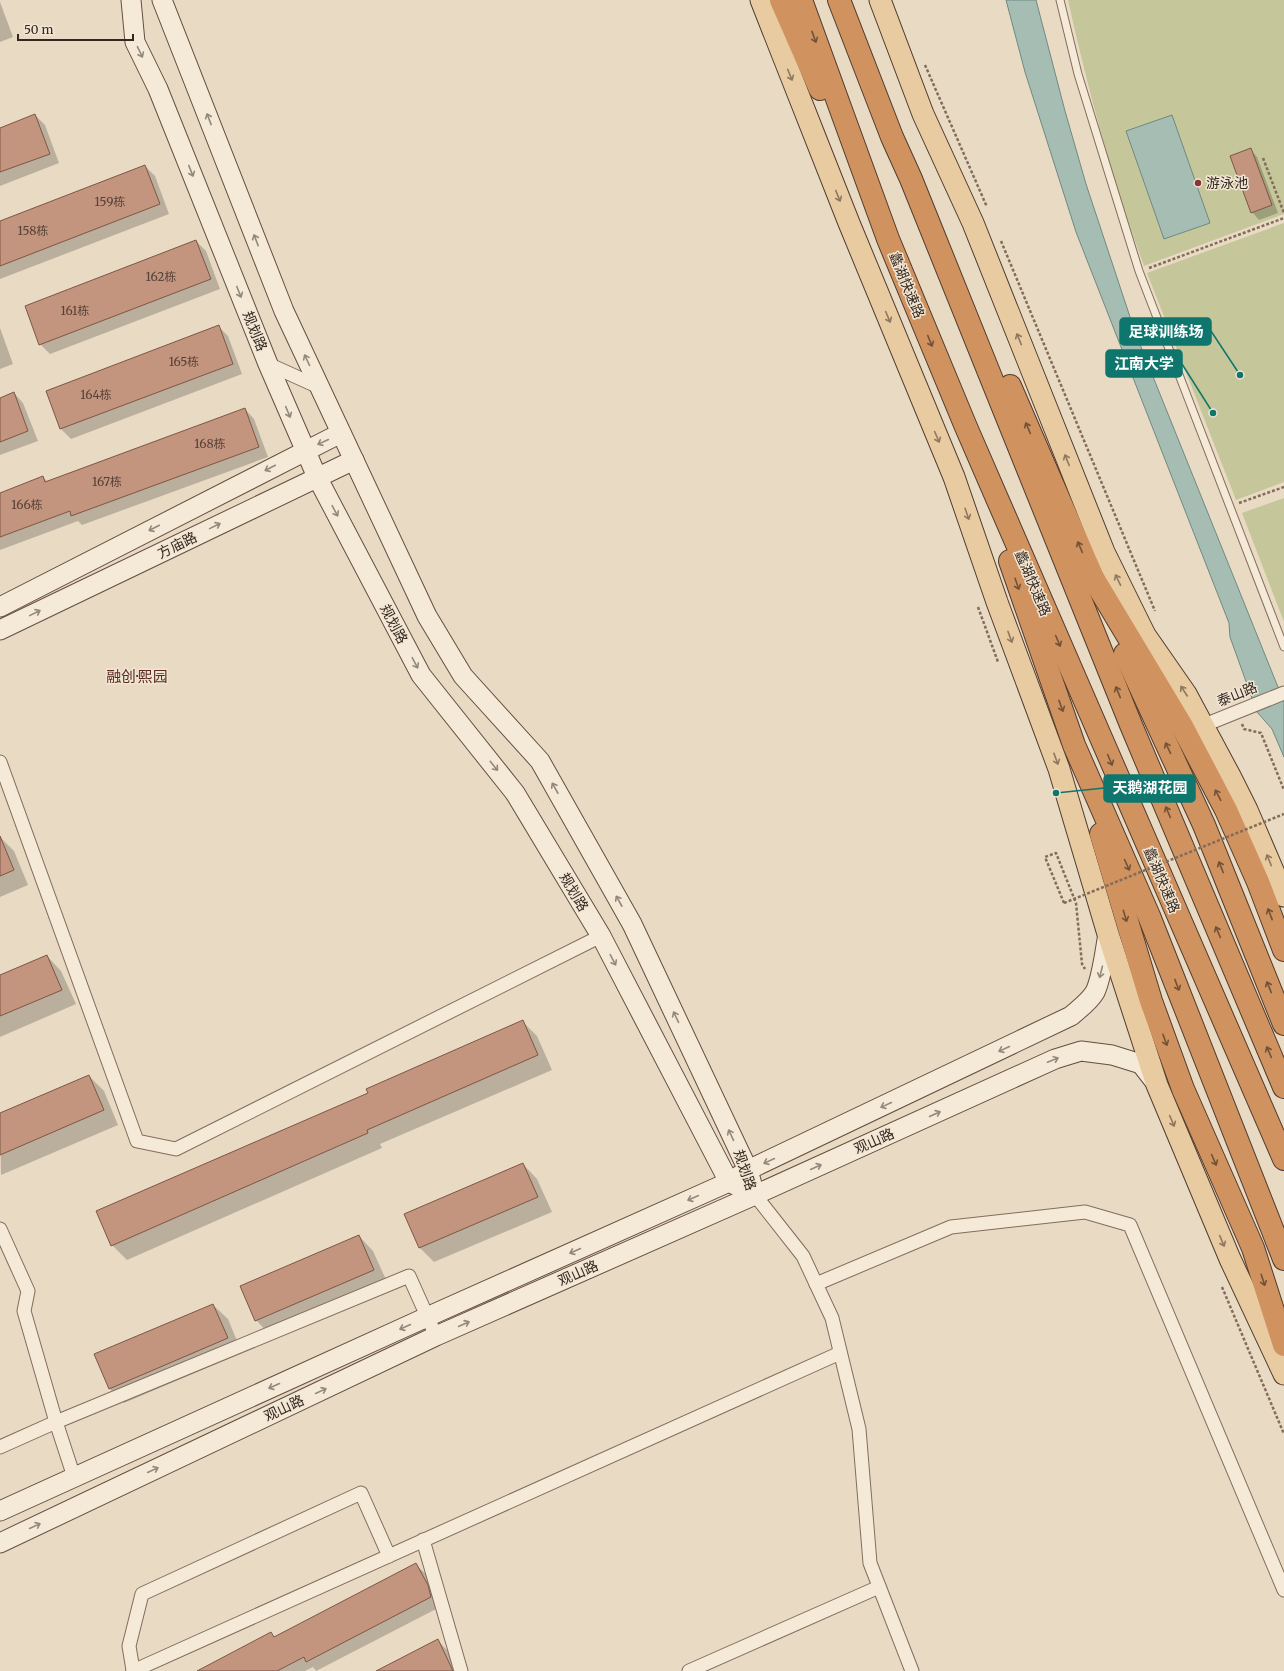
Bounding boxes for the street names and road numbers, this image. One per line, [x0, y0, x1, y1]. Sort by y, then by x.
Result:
street label: 蠡湖快速路 [886, 249, 928, 321]
street label: 规划路 [239, 308, 271, 354]
street label: 方庙路 [154, 528, 200, 562]
street label: 蠡湖快速路 [1011, 547, 1055, 619]
street label: 规划路 [376, 601, 412, 647]
street label: 泰山路 [1214, 678, 1260, 710]
street label: 蠡湖快速路 [1140, 844, 1184, 916]
street label: 规划路 [555, 869, 593, 915]
street label: 观山路 [851, 1124, 897, 1158]
street label: 规划路 [730, 1147, 760, 1193]
street label: 观山路 [555, 1256, 601, 1290]
street label: 观山路 [261, 1391, 307, 1425]

